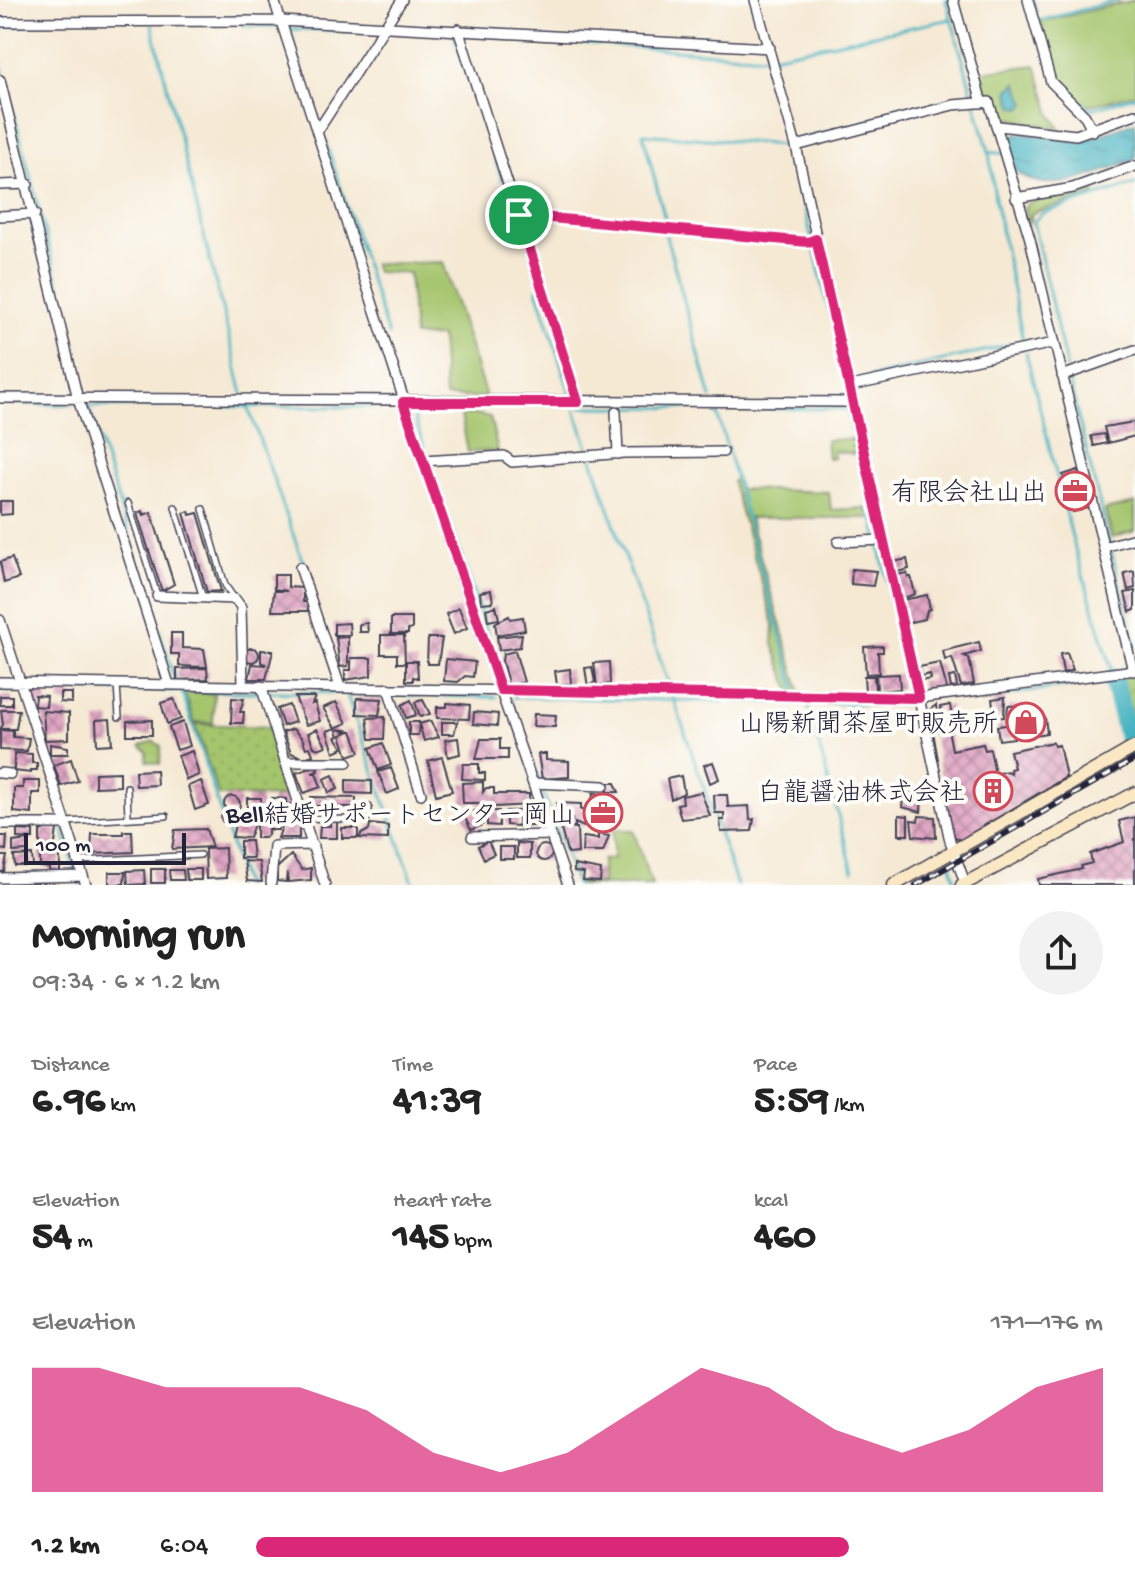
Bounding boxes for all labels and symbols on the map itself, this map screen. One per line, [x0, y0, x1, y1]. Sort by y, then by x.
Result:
pin [485, 181, 553, 249]
office icon: 有限会社山出 [1054, 470, 1096, 512]
place label: 有限会社山出 [891, 478, 1047, 511]
shop icon: 山陽新聞茶屋町販売所 [1005, 701, 1047, 743]
place label: 山陽新聞茶屋町販売所 [738, 710, 998, 742]
building icon: 白龍醤油株式会社 [972, 770, 1014, 812]
place label: 白龍醤油株式会社 [757, 778, 965, 811]
office icon: Bell結婚サポートセンター岡山 [582, 792, 624, 834]
place label: Bell結婚サポートセンター岡山 [225, 801, 575, 833]
scale bar [24, 829, 186, 865]

